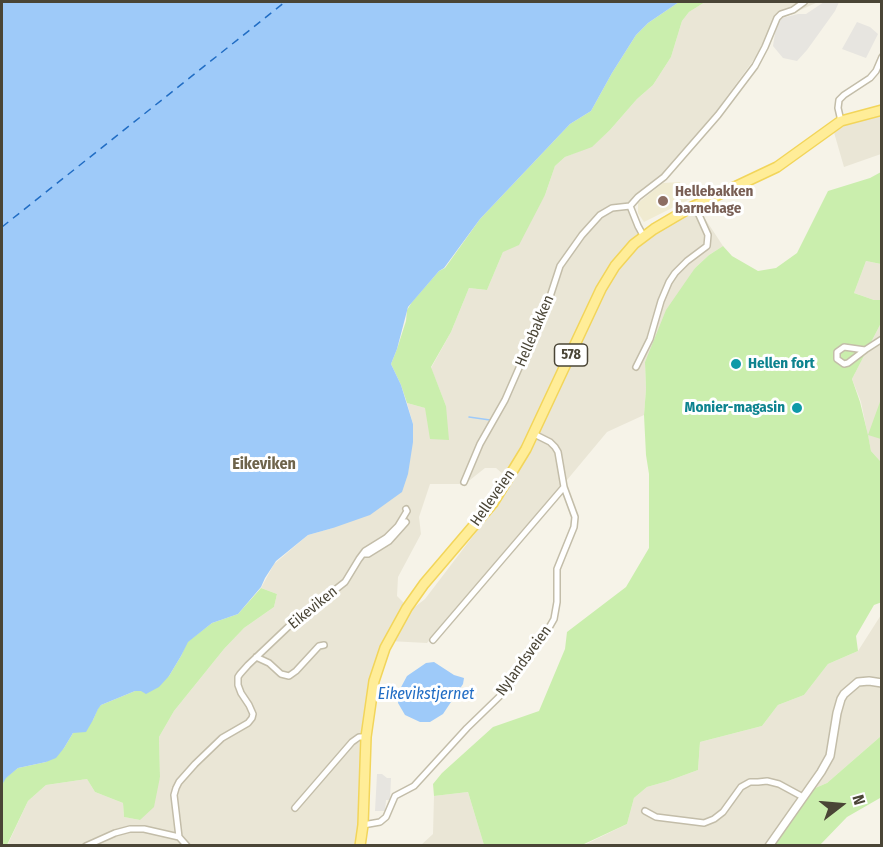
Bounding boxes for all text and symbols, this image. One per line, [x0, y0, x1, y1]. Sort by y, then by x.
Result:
place label: Hellebakken barnehage [675, 183, 753, 218]
marker: Hellebakken barnehage [656, 194, 670, 208]
street label: Hellebakken [512, 292, 558, 370]
road number: 578 [554, 344, 588, 366]
place label: Hellen fort [748, 355, 815, 373]
marker: Hellen fort [729, 357, 743, 371]
place label: Monier-magasin [685, 399, 785, 417]
marker: Monier-magasin [790, 401, 804, 415]
district label: Eikeviken [232, 455, 296, 475]
street label: Helleveien [467, 466, 519, 530]
street label: Eikeviken [285, 583, 341, 633]
street label: Nylandsveien [493, 622, 555, 700]
water label: Eikevikstjernet [378, 685, 474, 705]
north arrow [811, 775, 871, 835]
text: N [848, 793, 869, 807]

